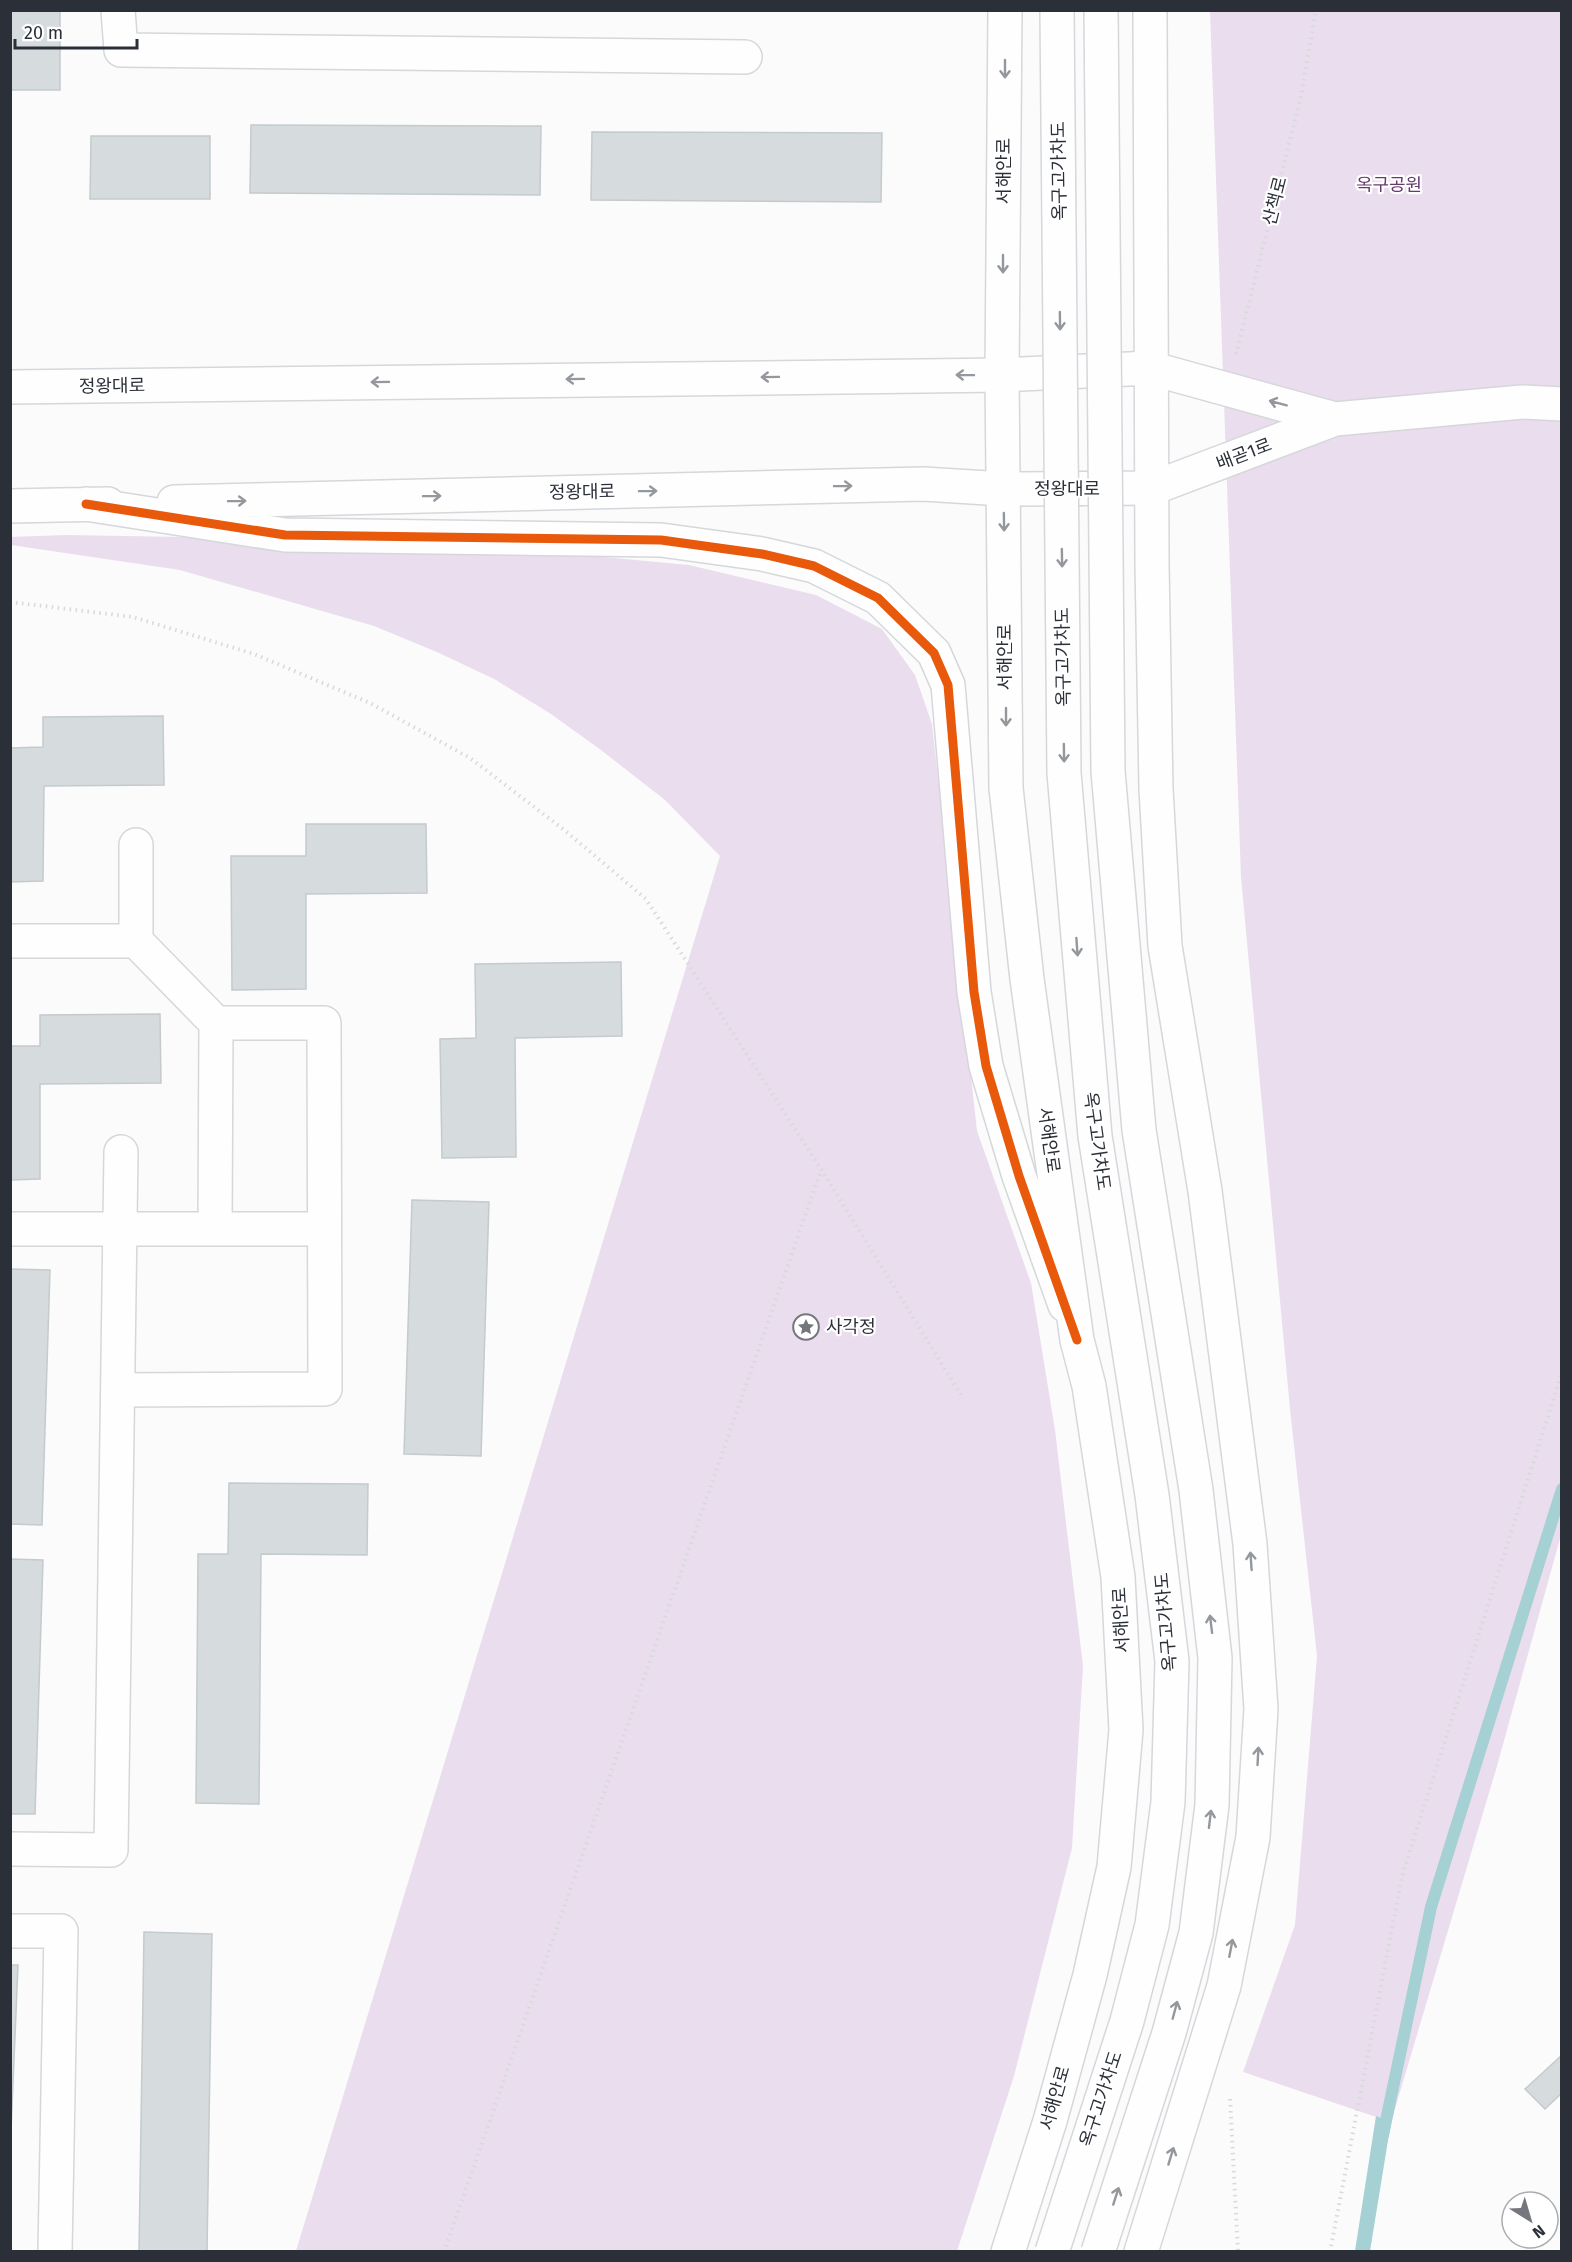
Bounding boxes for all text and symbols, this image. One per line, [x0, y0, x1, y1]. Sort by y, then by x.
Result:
scale bar [15, 12, 136, 50]
text: 20 m [24, 22, 63, 44]
one-way arrow [999, 58, 1010, 78]
street label: 옥구고가차도 [1047, 121, 1071, 221]
street label: 서해안로 [993, 138, 1015, 204]
street label: 산책로 [1258, 174, 1292, 228]
park label: 옥구공원 [1356, 174, 1422, 196]
one-way arrow [997, 253, 1009, 273]
one-way arrow [1054, 310, 1066, 330]
one-way arrow [956, 369, 976, 381]
one-way arrow [761, 371, 781, 383]
street label: 정왕대로 [79, 374, 145, 398]
one-way arrow [566, 374, 586, 385]
one-way arrow [371, 376, 391, 388]
one-way arrow [1269, 397, 1288, 409]
street label: 배곧1로 [1213, 433, 1275, 475]
street label: 정왕대로 [1034, 478, 1100, 500]
street label: 정왕대로 [549, 480, 615, 504]
one-way arrow [832, 480, 852, 492]
one-way arrow [637, 485, 657, 496]
one-way arrow [421, 490, 441, 502]
one-way arrow [226, 495, 246, 507]
one-way arrow [999, 511, 1010, 531]
one-way arrow [1056, 547, 1068, 567]
street label: 옥구고가차도 [1051, 607, 1075, 707]
street label: 서해안로 [994, 624, 1016, 690]
one-way arrow [1000, 706, 1012, 726]
one-way arrow [1058, 742, 1070, 762]
one-way arrow [1072, 937, 1083, 957]
street label: 옥구고가차도 [1079, 1090, 1115, 1192]
street label: 서해안로 [1033, 1106, 1065, 1174]
place icon: 사각정 [791, 1312, 821, 1342]
place label: 사각정 [826, 1316, 876, 1338]
one-way arrow [1246, 1552, 1257, 1572]
street label: 옥구고가차도 [1151, 1572, 1181, 1672]
street label: 서해안로 [1108, 1586, 1134, 1654]
one-way arrow [1205, 1615, 1216, 1634]
one-way arrow [1253, 1746, 1264, 1766]
one-way arrow [1205, 1809, 1216, 1829]
one-way arrow [1226, 1939, 1237, 1959]
one-way arrow [1170, 2001, 1181, 2020]
street label: 옥구고가차도 [1075, 2048, 1127, 2150]
street label: 서해안로 [1035, 2063, 1075, 2133]
one-way arrow [1166, 2147, 1177, 2166]
one-way arrow [1111, 2187, 1122, 2206]
north arrow [1500, 2190, 1560, 2250]
text: N [1529, 2221, 1549, 2242]

